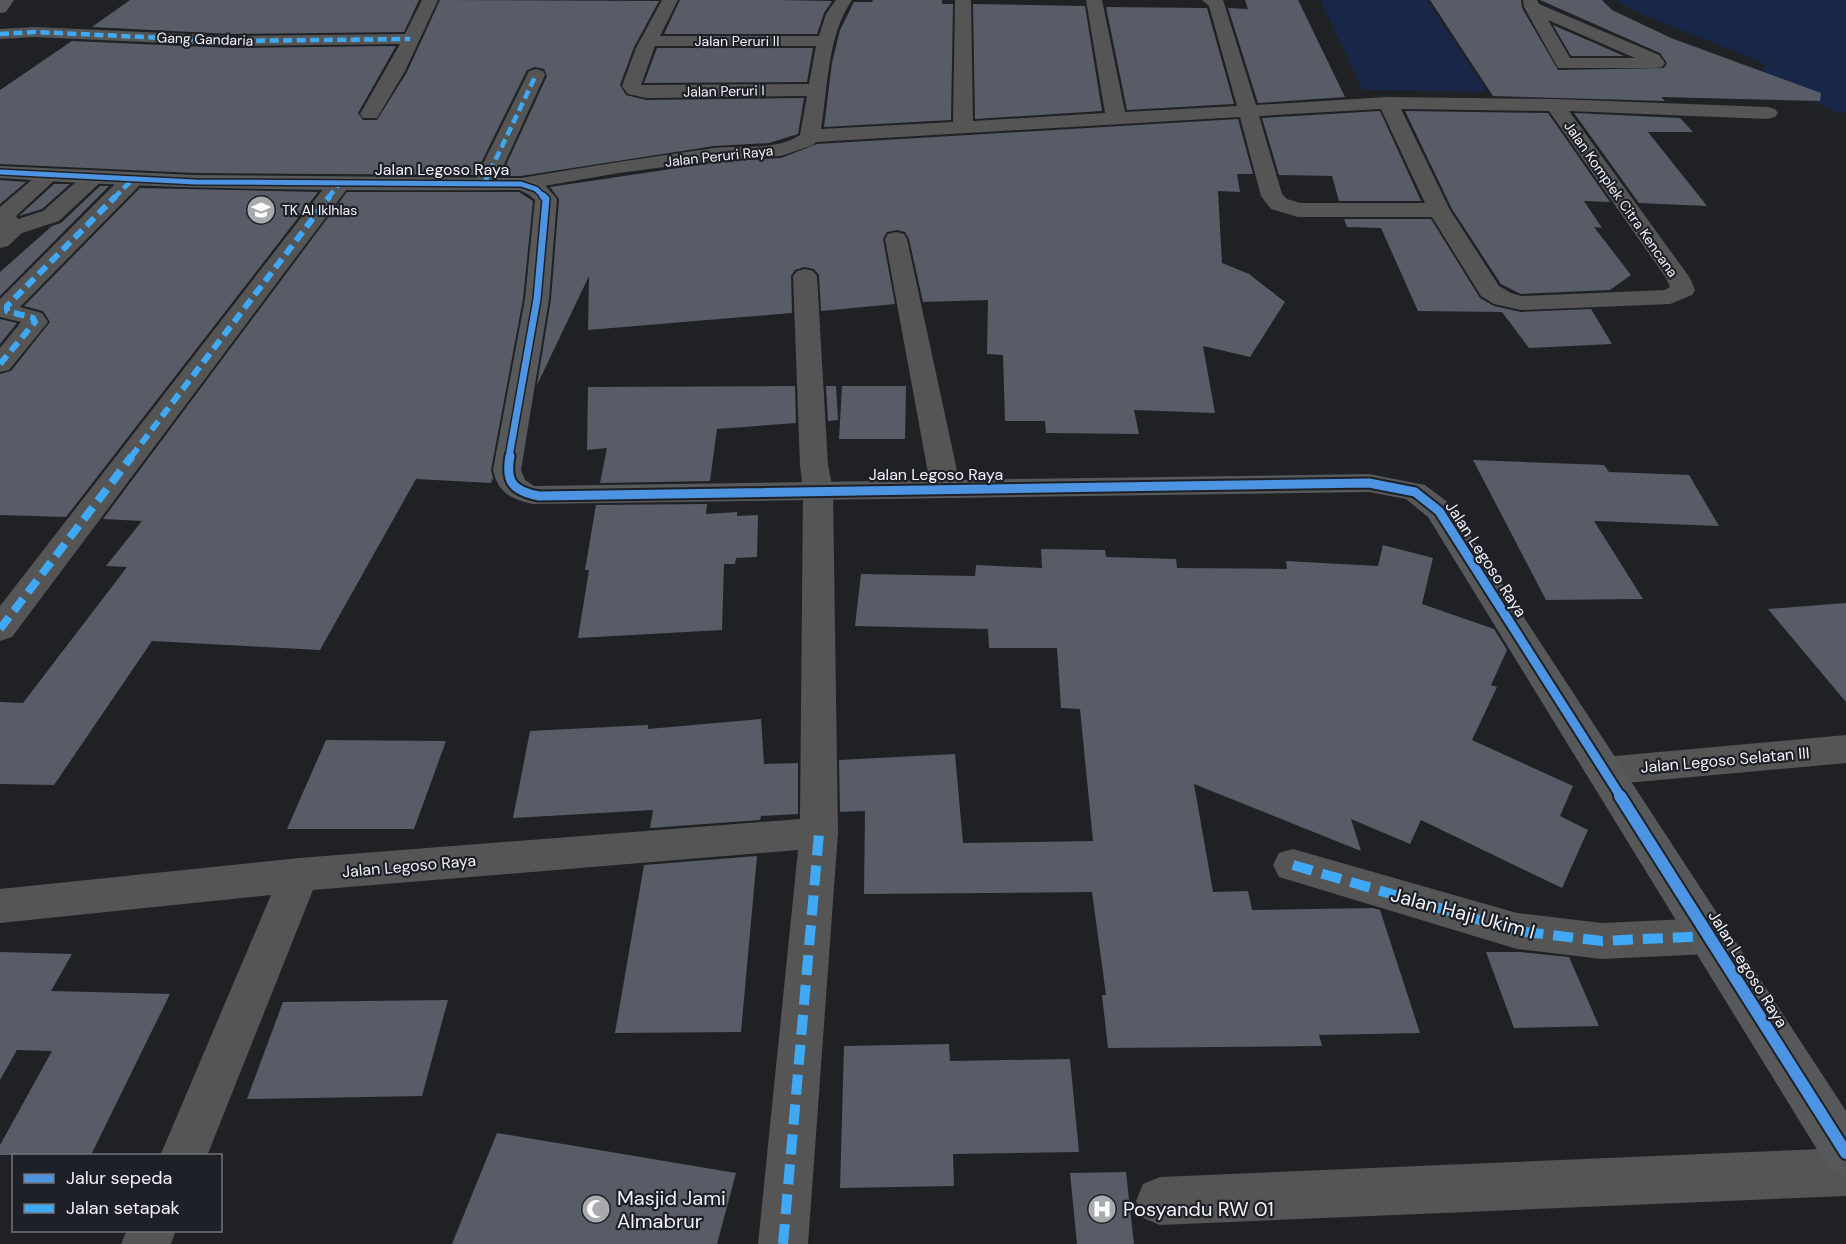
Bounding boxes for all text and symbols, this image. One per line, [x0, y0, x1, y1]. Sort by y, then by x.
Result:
street label: Gang Gandaria [156, 28, 254, 50]
street label: Jalan Peruri II [695, 32, 779, 50]
street label: Jalan Peruri I [683, 81, 765, 101]
street label: Jalan Komplek Citra Kencana [1560, 117, 1682, 281]
street label: Jalan Peruri Raya [664, 141, 774, 171]
street label: Jalan Legoso Raya [375, 159, 509, 180]
school or university icon: TK Al Iklhlas [245, 194, 277, 226]
place label: TK Al Iklhlas [282, 201, 357, 219]
street label: Jalan Legoso Raya [869, 464, 1003, 485]
street label: Jalan Legoso Raya [1441, 497, 1531, 621]
street label: Jalan Legoso Selatan III [1640, 742, 1810, 778]
street label: Jalan Legoso Raya [341, 850, 477, 882]
street label: Jalan Haji Ukim I [1388, 881, 1538, 945]
street label: Jalan Legoso Raya [1704, 906, 1792, 1032]
legend [12, 1154, 222, 1232]
text: Jalur sepeda [66, 1166, 172, 1190]
place label: Masjid Jami Almabrur [617, 1185, 726, 1234]
mosque icon: Masjid Jami Almabrur [580, 1193, 612, 1225]
hospital icon: Posyandu RW 01 [1086, 1193, 1118, 1225]
text: Jalan setapak [66, 1196, 180, 1220]
place label: Posyandu RW 01 [1123, 1196, 1274, 1222]

